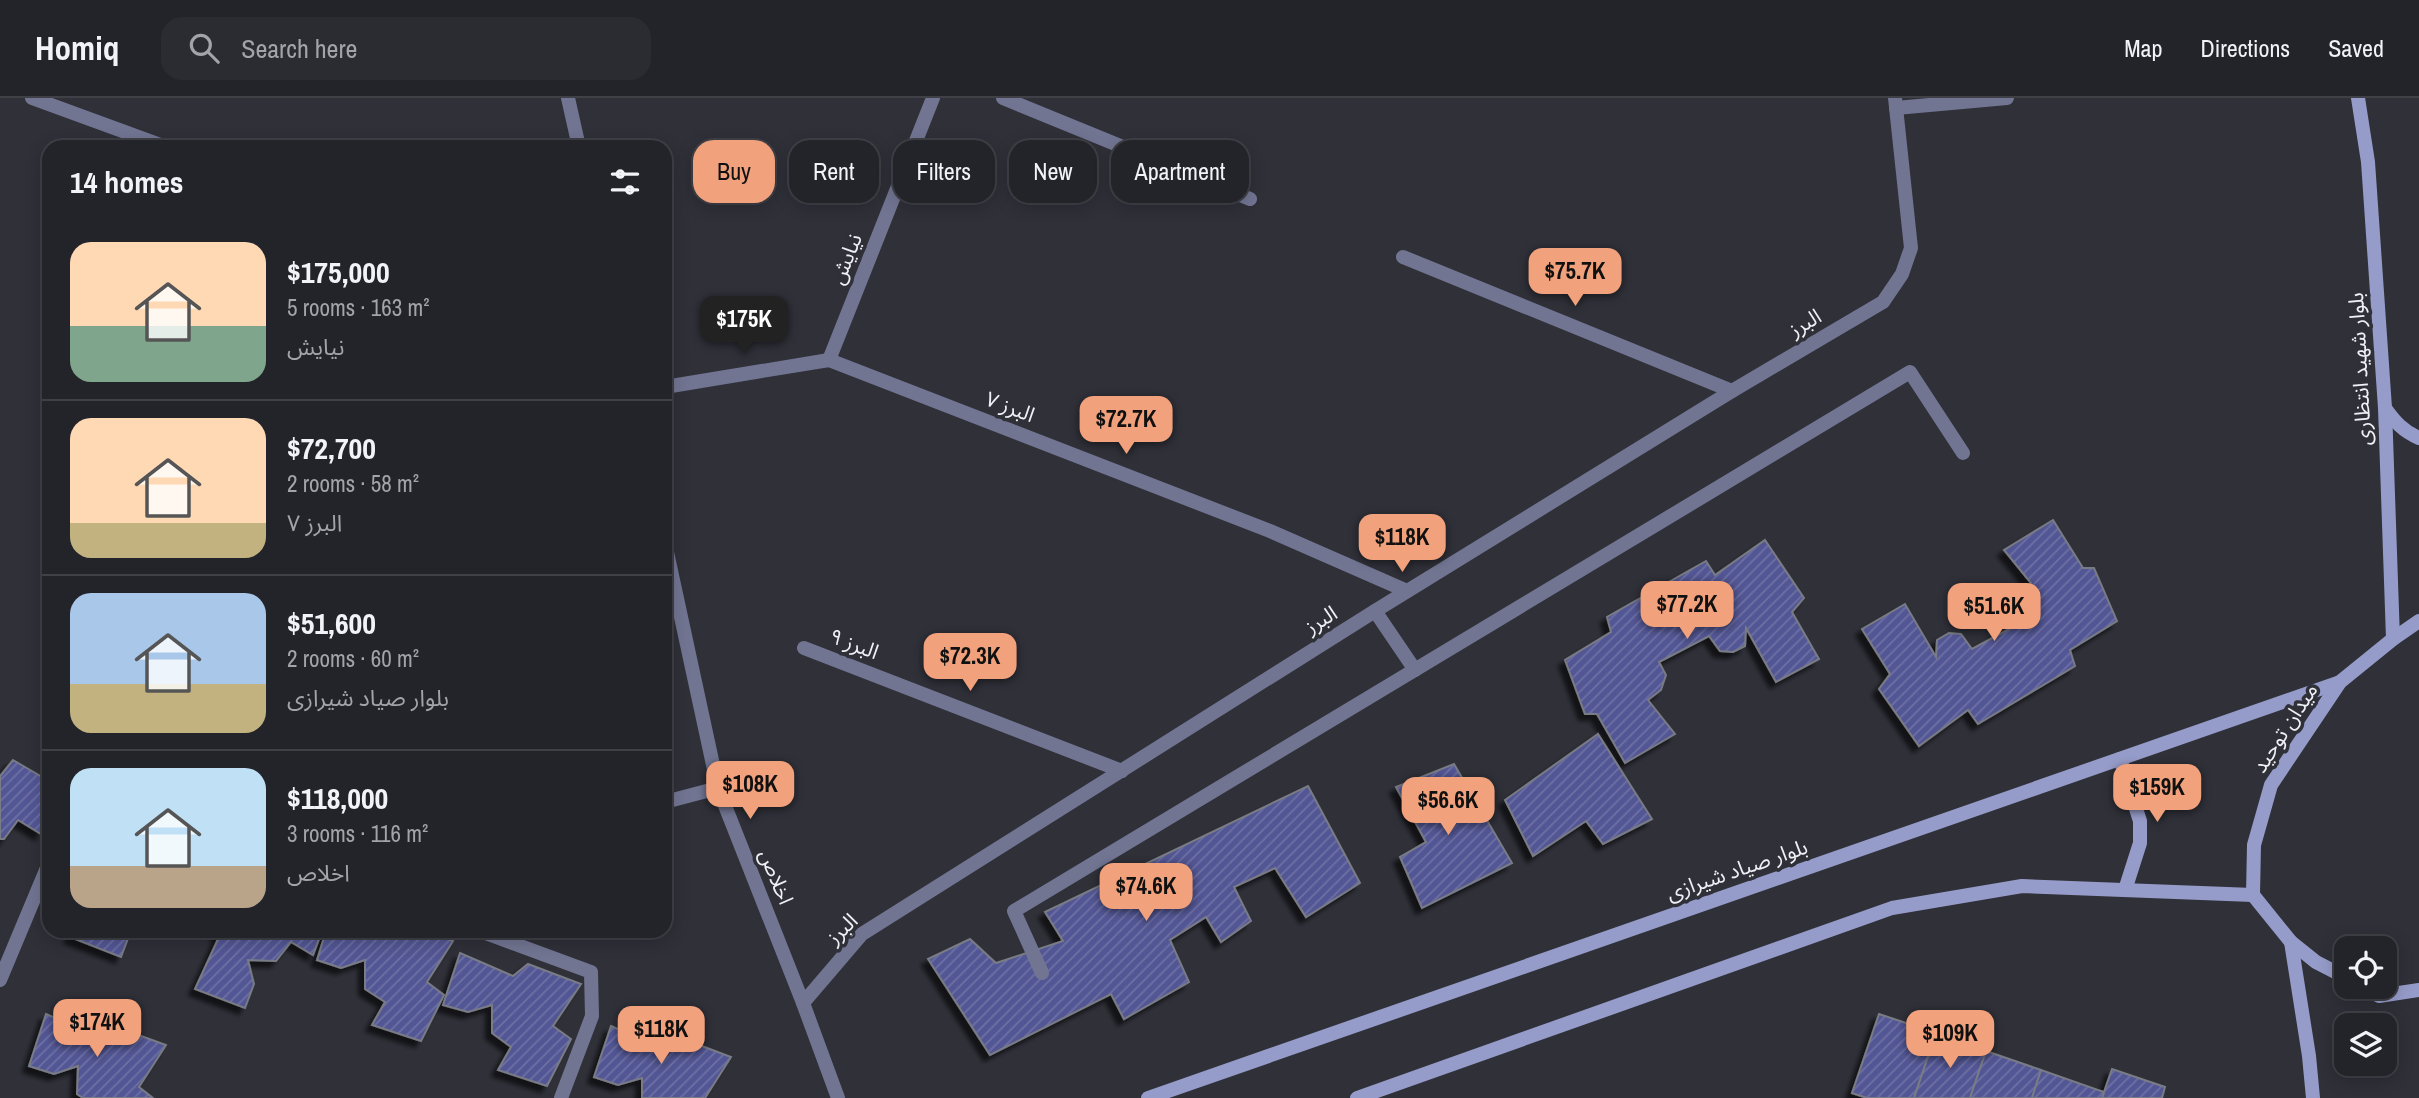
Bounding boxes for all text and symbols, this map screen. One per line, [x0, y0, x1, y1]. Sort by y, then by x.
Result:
search box [161, 17, 651, 80]
text: Homiq [35, 26, 119, 70]
icon: search [185, 29, 223, 67]
text: Search here [241, 31, 357, 66]
text: Map [2124, 32, 2162, 64]
text: Directions [2200, 32, 2290, 64]
text: Saved [2328, 32, 2384, 64]
chip: Buy [693, 140, 775, 203]
chip: Rent [789, 140, 879, 203]
chip: Filters [893, 140, 995, 203]
chip: New [1009, 140, 1097, 203]
chip: Apartment [1111, 140, 1249, 203]
text: 14 homes [70, 162, 184, 202]
icon: filters [606, 163, 644, 201]
street label: نیایش [822, 229, 869, 289]
pin: $75.7K [1518, 248, 1632, 308]
text: $175,000 [287, 252, 390, 292]
text: $75.7K [1545, 255, 1605, 286]
icon: home [126, 270, 210, 354]
text: 5 rooms · 163 m² [287, 292, 430, 323]
street label: بلوار شهید انتظاری [2341, 292, 2378, 446]
pin: $175K [695, 296, 793, 356]
street label: البرز [1782, 301, 1827, 344]
text: $175K [716, 303, 772, 334]
text: نیایش [287, 331, 345, 362]
street label: البرز ۷ [981, 384, 1039, 429]
pin: $72.7K [1069, 396, 1183, 456]
text: $72.7K [1096, 403, 1156, 434]
text: $72,700 [287, 428, 376, 468]
icon: home [126, 446, 210, 530]
text: 2 rooms · 58 m² [287, 468, 419, 499]
text: البرز ۷ [287, 507, 342, 538]
pin: $118K [1353, 514, 1451, 574]
text: $118K [1375, 521, 1429, 552]
pin: $77.2K [1630, 582, 1744, 641]
pin: $51.6K [1937, 584, 2051, 643]
text: $77.2K [1657, 588, 1717, 619]
text: $51.6K [1964, 590, 2024, 621]
street label: البرز [1298, 598, 1343, 641]
text: $51,600 [287, 603, 376, 643]
icon: home [126, 621, 210, 705]
street label: البرز ۹ [825, 621, 883, 666]
pin: $72.3K [913, 634, 1027, 693]
text: $72.3K [940, 640, 1000, 671]
text: 2 rooms · 60 m² [287, 643, 419, 674]
street label: میدان توحید [2245, 677, 2324, 778]
text: بلوار صیاد شیرازی [287, 682, 449, 713]
pin: $108K [701, 762, 799, 821]
pin: $159K [2108, 764, 2206, 824]
text: $108K [722, 768, 778, 799]
text: $159K [2129, 771, 2185, 802]
text: $118,000 [287, 778, 388, 818]
pin: $56.6K [1391, 778, 1505, 837]
text: $56.6K [1418, 784, 1478, 815]
icon: home [126, 796, 210, 880]
text: 3 rooms · 116 m² [287, 818, 428, 849]
street label: بلوار صیاد شیرازی [1662, 832, 1811, 907]
street label: اخلاص [752, 845, 801, 909]
text: اخلاص [287, 857, 350, 888]
pin: $74.6K [1089, 864, 1203, 923]
text: $74.6K [1116, 870, 1176, 901]
street label: البرز [819, 907, 864, 951]
map controls [2334, 936, 2397, 1076]
button: locate [2334, 936, 2397, 999]
pin: $174K [48, 1000, 146, 1059]
text: $174K [69, 1006, 125, 1037]
pin: $118K [612, 1006, 710, 1066]
pin: $109K [1901, 1010, 1999, 1070]
text: $118K [634, 1013, 688, 1044]
button: layers [2334, 1013, 2397, 1076]
text: $109K [1922, 1017, 1978, 1048]

